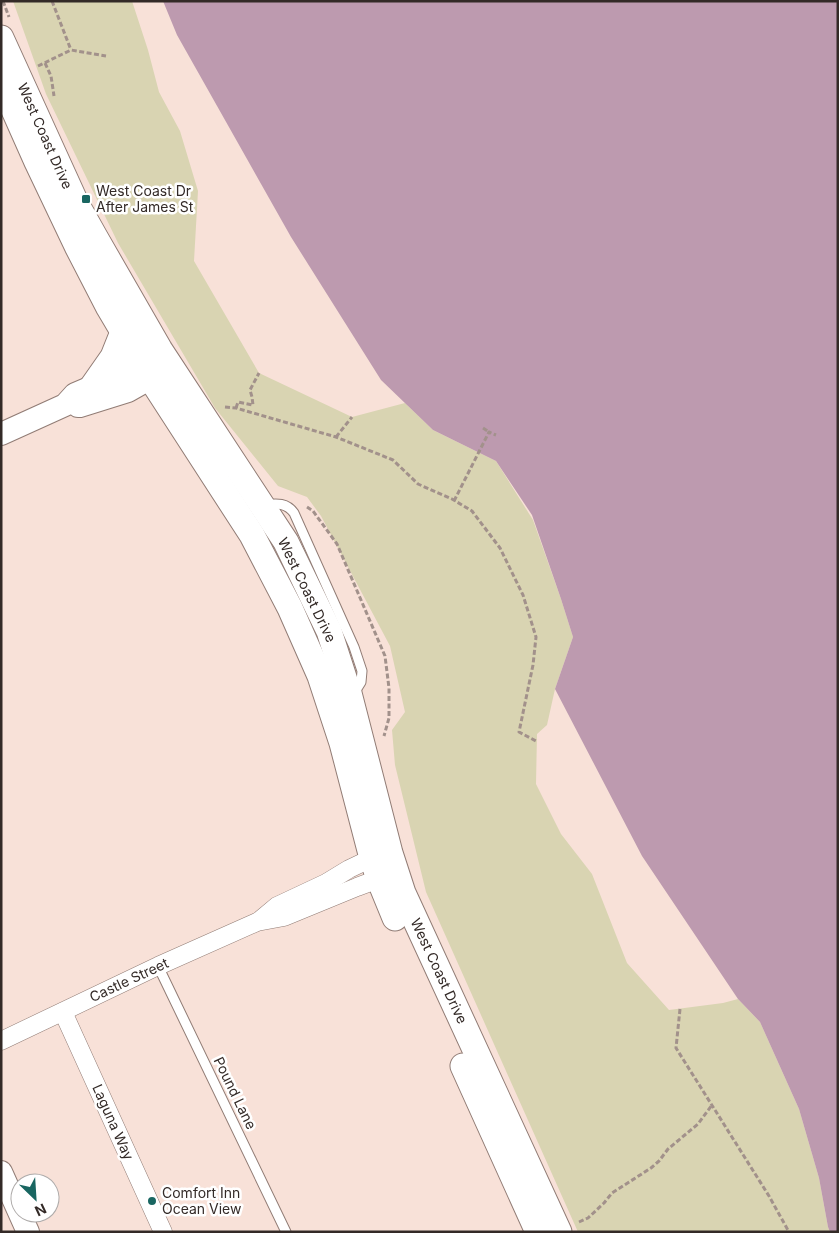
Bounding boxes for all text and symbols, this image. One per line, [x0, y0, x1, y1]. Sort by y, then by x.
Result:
street label: West Coast Drive [14, 80, 76, 192]
place label: West Coast Dr After James St [96, 182, 194, 215]
marker: West Coast Dr After James St [80, 193, 92, 205]
street label: West Coast Drive [275, 535, 340, 645]
street label: West Coast Drive [408, 915, 471, 1026]
street label: Castle Street [87, 954, 171, 1005]
street label: Pound Lane [211, 1054, 260, 1132]
street label: Laguna Way [89, 1081, 138, 1163]
north arrow [10, 1173, 60, 1223]
place label: Comfort Inn Ocean View [162, 1184, 242, 1217]
marker: Comfort Inn Ocean View [146, 1195, 158, 1207]
text: N [32, 1200, 49, 1220]

